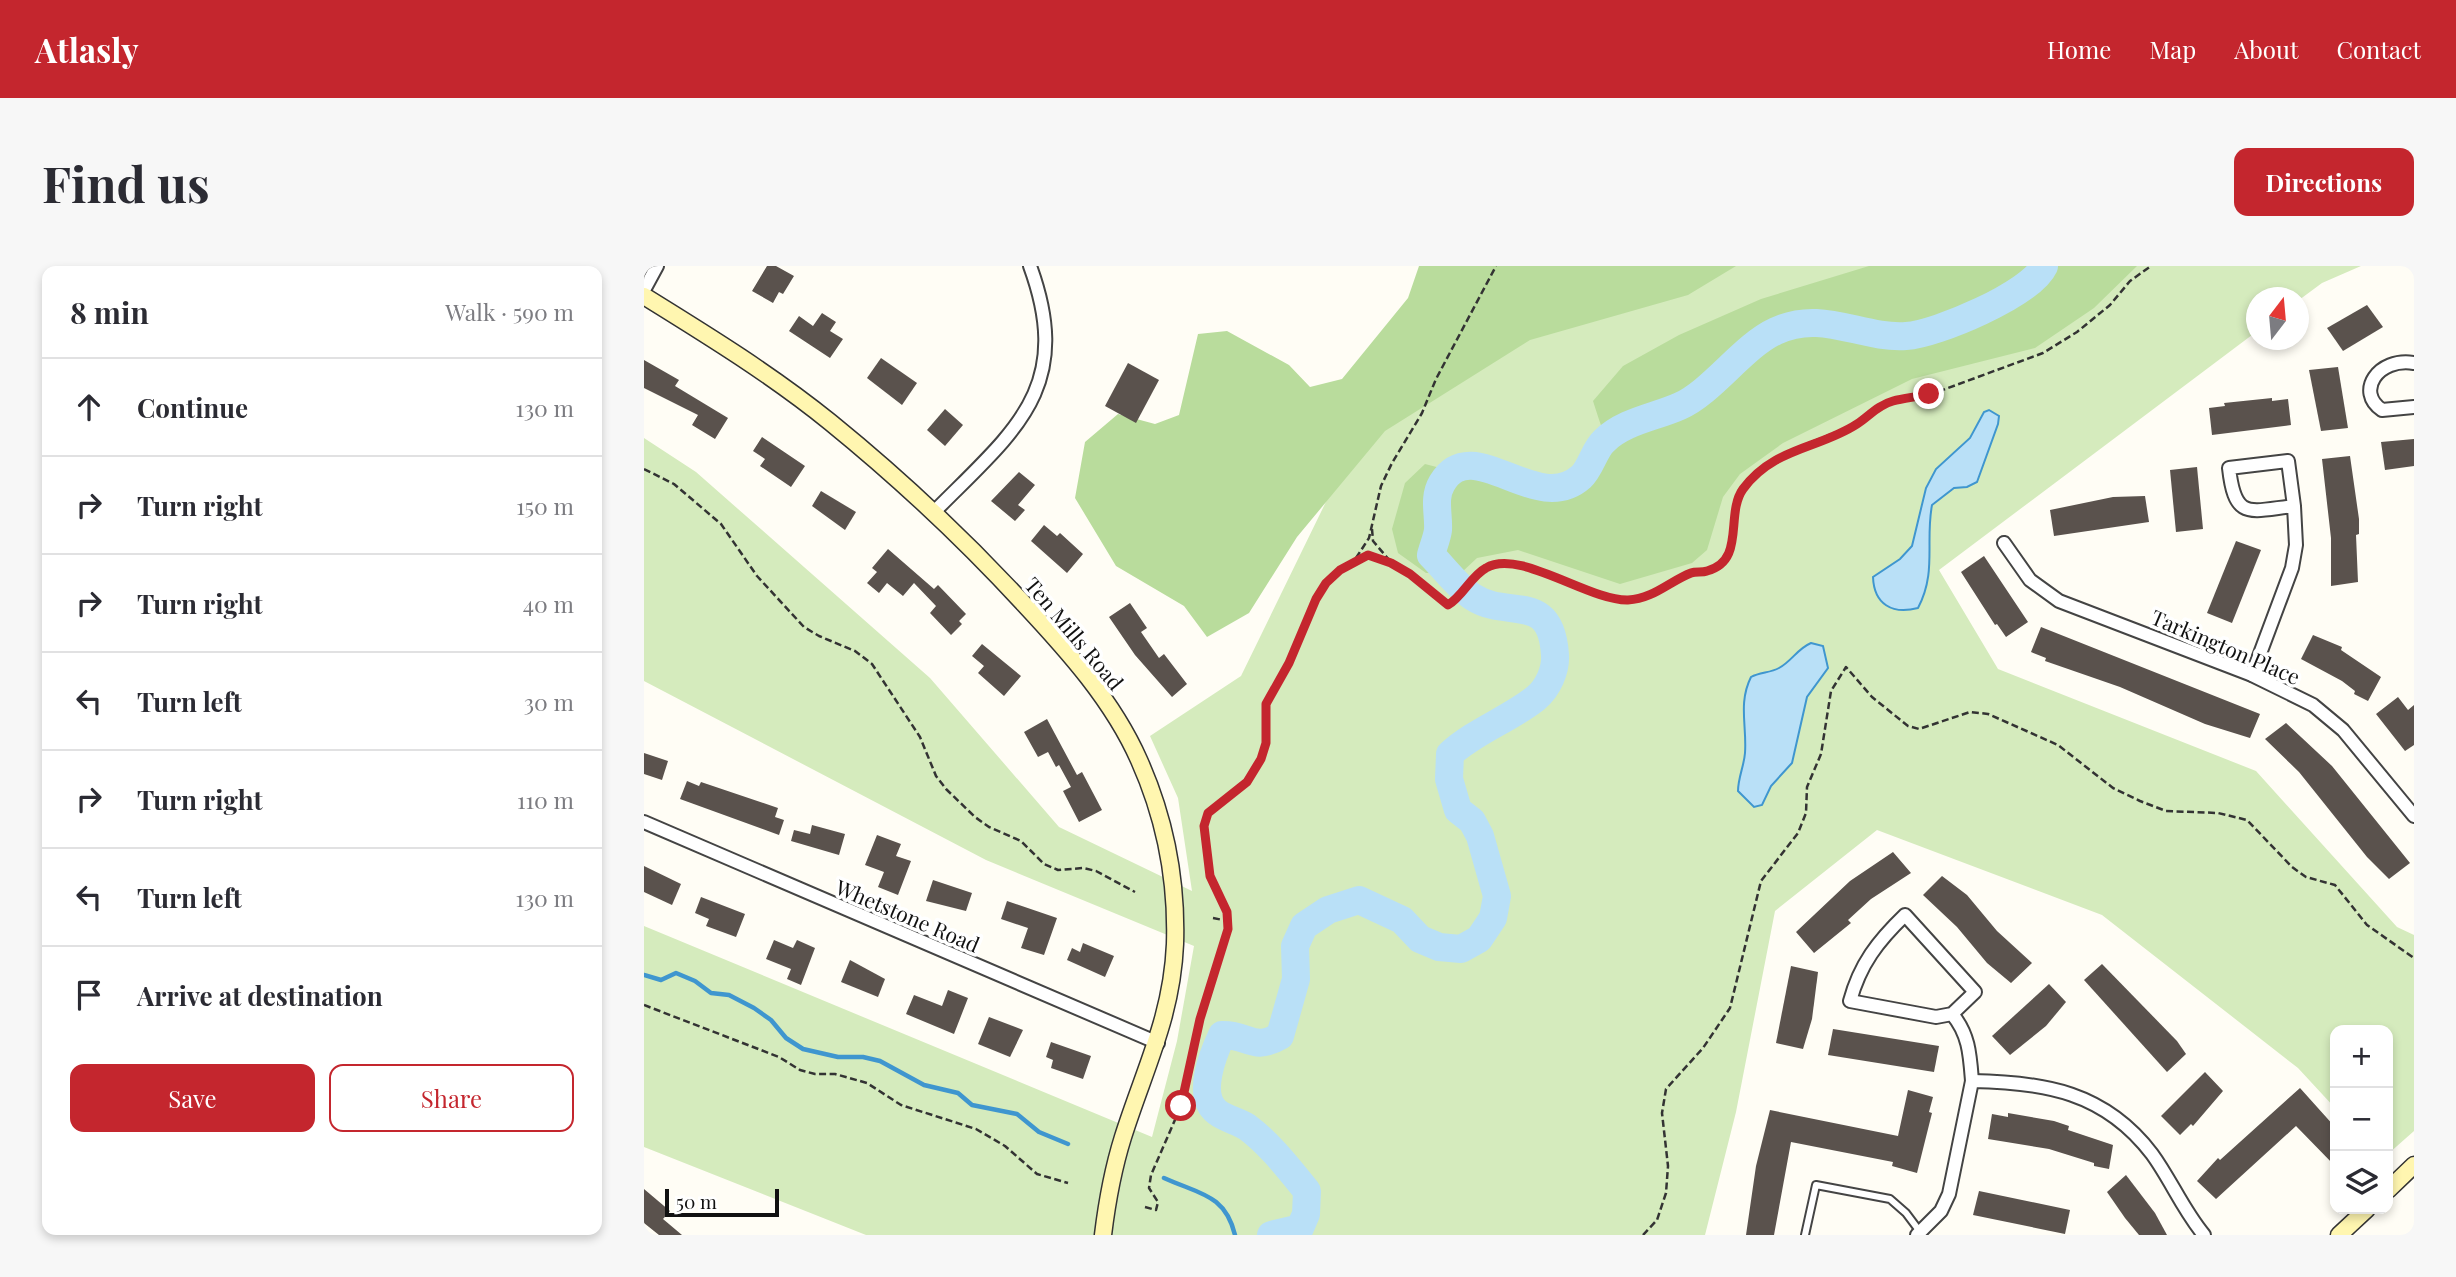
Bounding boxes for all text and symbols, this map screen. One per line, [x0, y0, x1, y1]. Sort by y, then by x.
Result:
text: Atlasly [35, 27, 139, 71]
text: Home [2047, 33, 2111, 65]
text: Map [2149, 33, 2196, 65]
text: About [2234, 33, 2298, 65]
text: Contact [2336, 33, 2421, 65]
button: Directions [2234, 148, 2414, 216]
text: Find us [42, 150, 210, 215]
north arrow [2246, 287, 2309, 350]
text: 8 min [70, 292, 149, 332]
text: Walk · 590 m [445, 296, 574, 327]
route end [1913, 378, 1944, 409]
icon: ahead [70, 388, 108, 426]
text: Continue [137, 390, 248, 425]
text: 130 m [516, 392, 574, 423]
icon: right [70, 486, 108, 524]
text: Turn right [137, 488, 263, 523]
text: 150 m [516, 490, 574, 521]
street label: Ten Mills Road [1019, 571, 1131, 695]
icon: right [70, 584, 108, 622]
text: Turn right [137, 586, 263, 621]
text: 40 m [523, 588, 574, 619]
street label: Tarkington Place [2147, 602, 2305, 690]
icon: left [70, 682, 108, 720]
text: Turn left [137, 684, 242, 719]
text: 30 m [524, 686, 574, 717]
icon: right [70, 780, 108, 818]
text: Turn right [137, 782, 263, 817]
text: 110 m [517, 784, 574, 815]
street label: Whetstone Road [831, 872, 984, 958]
icon: left [70, 878, 108, 916]
text: Turn left [137, 880, 242, 915]
text: 130 m [516, 882, 574, 913]
icon: arrive [70, 976, 108, 1014]
text: Arrive at destination [137, 978, 383, 1013]
map controls [2330, 1025, 2393, 1214]
button: + [2330, 1025, 2393, 1088]
button: Save [70, 1064, 315, 1132]
button: Share [329, 1064, 574, 1132]
button: − [2330, 1088, 2393, 1151]
route start [1165, 1090, 1196, 1121]
button: layers [2330, 1151, 2393, 1214]
scale bar [665, 1186, 779, 1218]
text: 50 m [676, 1188, 717, 1214]

